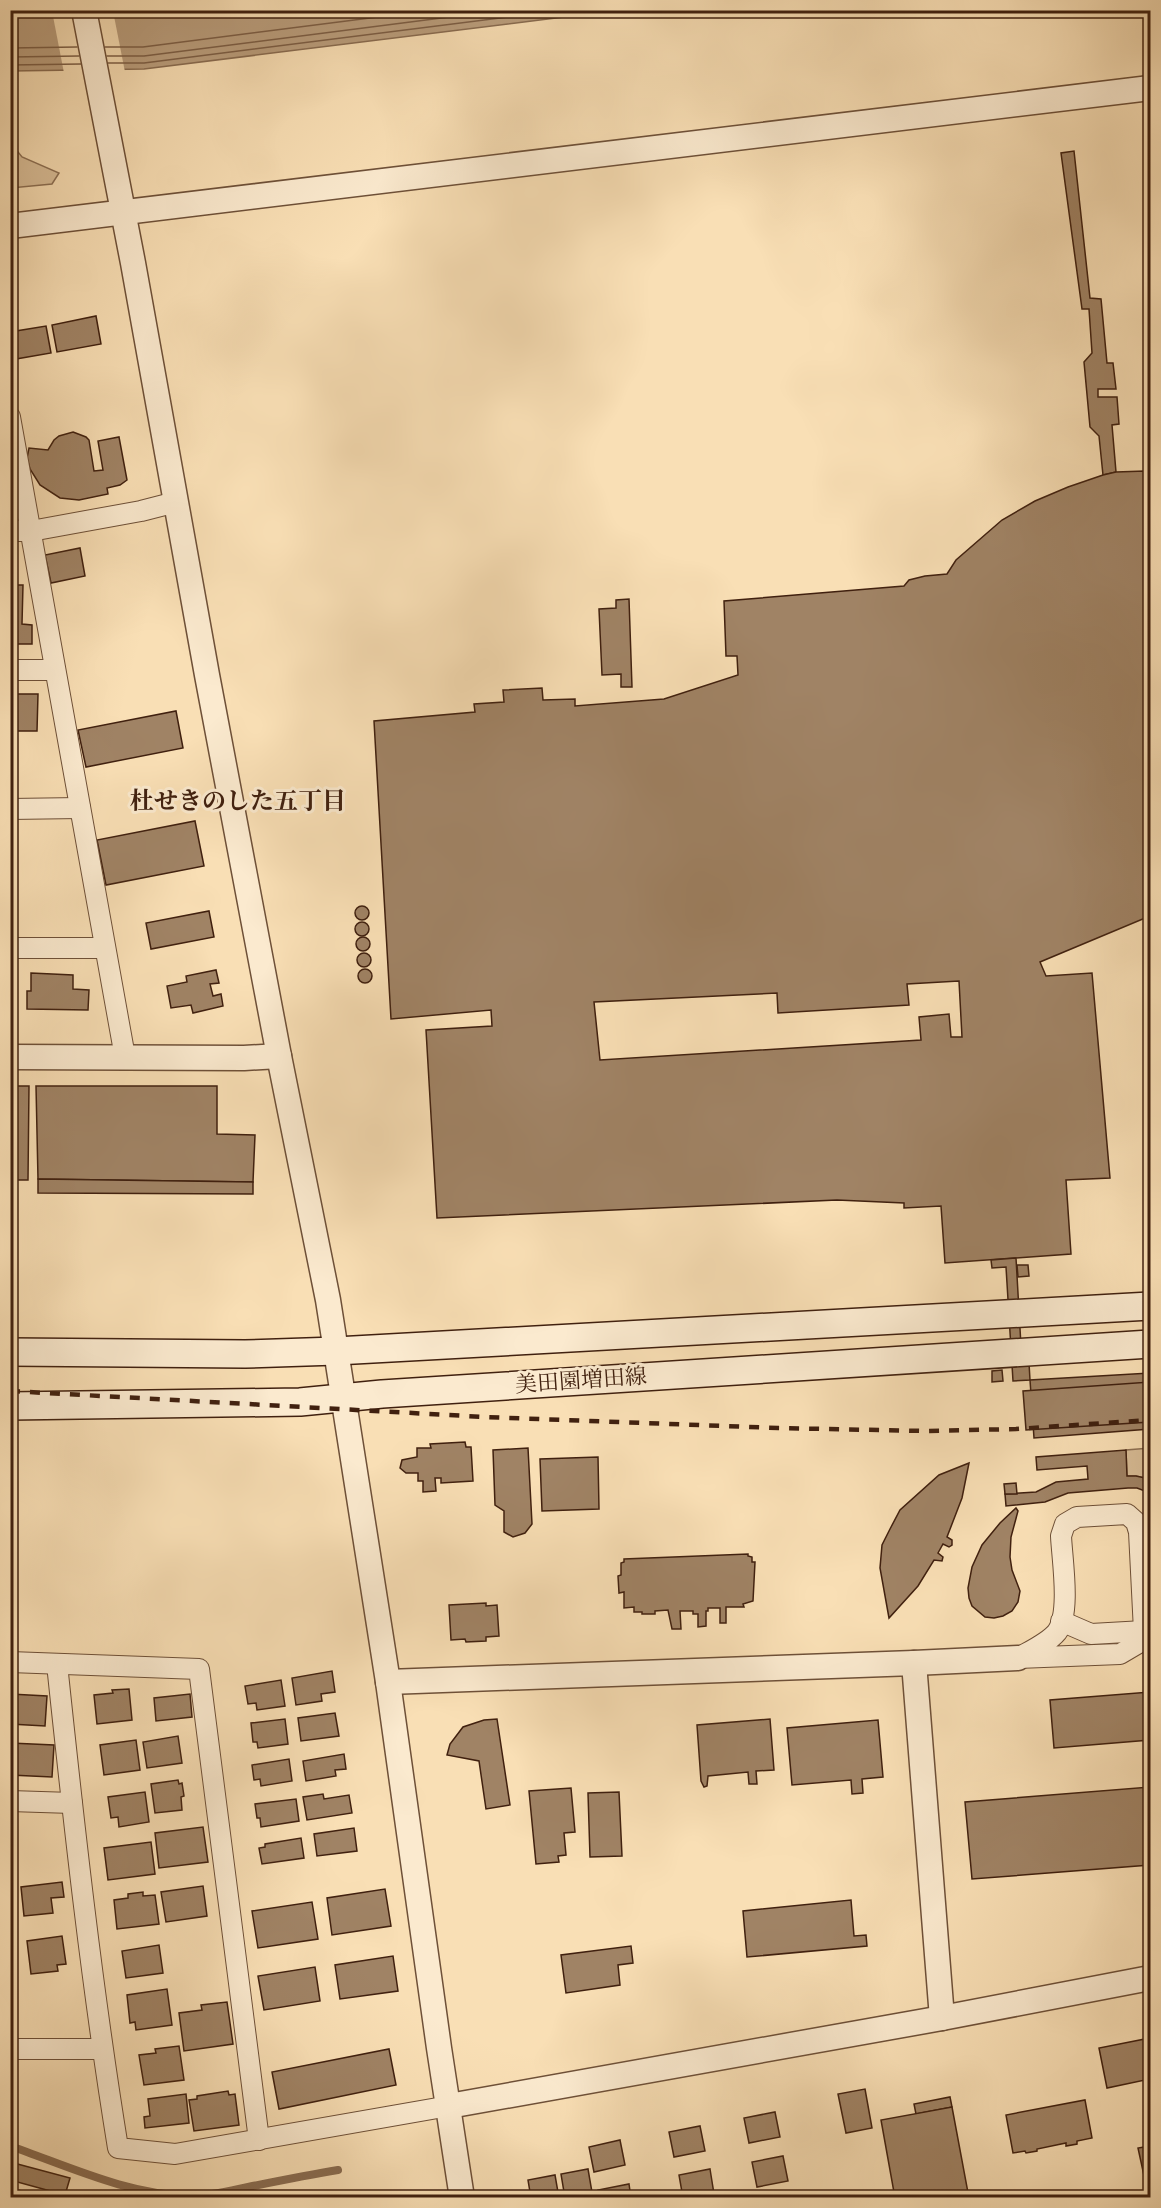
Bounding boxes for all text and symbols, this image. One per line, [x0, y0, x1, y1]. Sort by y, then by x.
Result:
district label: 杜せきのした五丁目 [130, 787, 346, 817]
street label: 美田園増田線 [514, 1363, 648, 1399]

